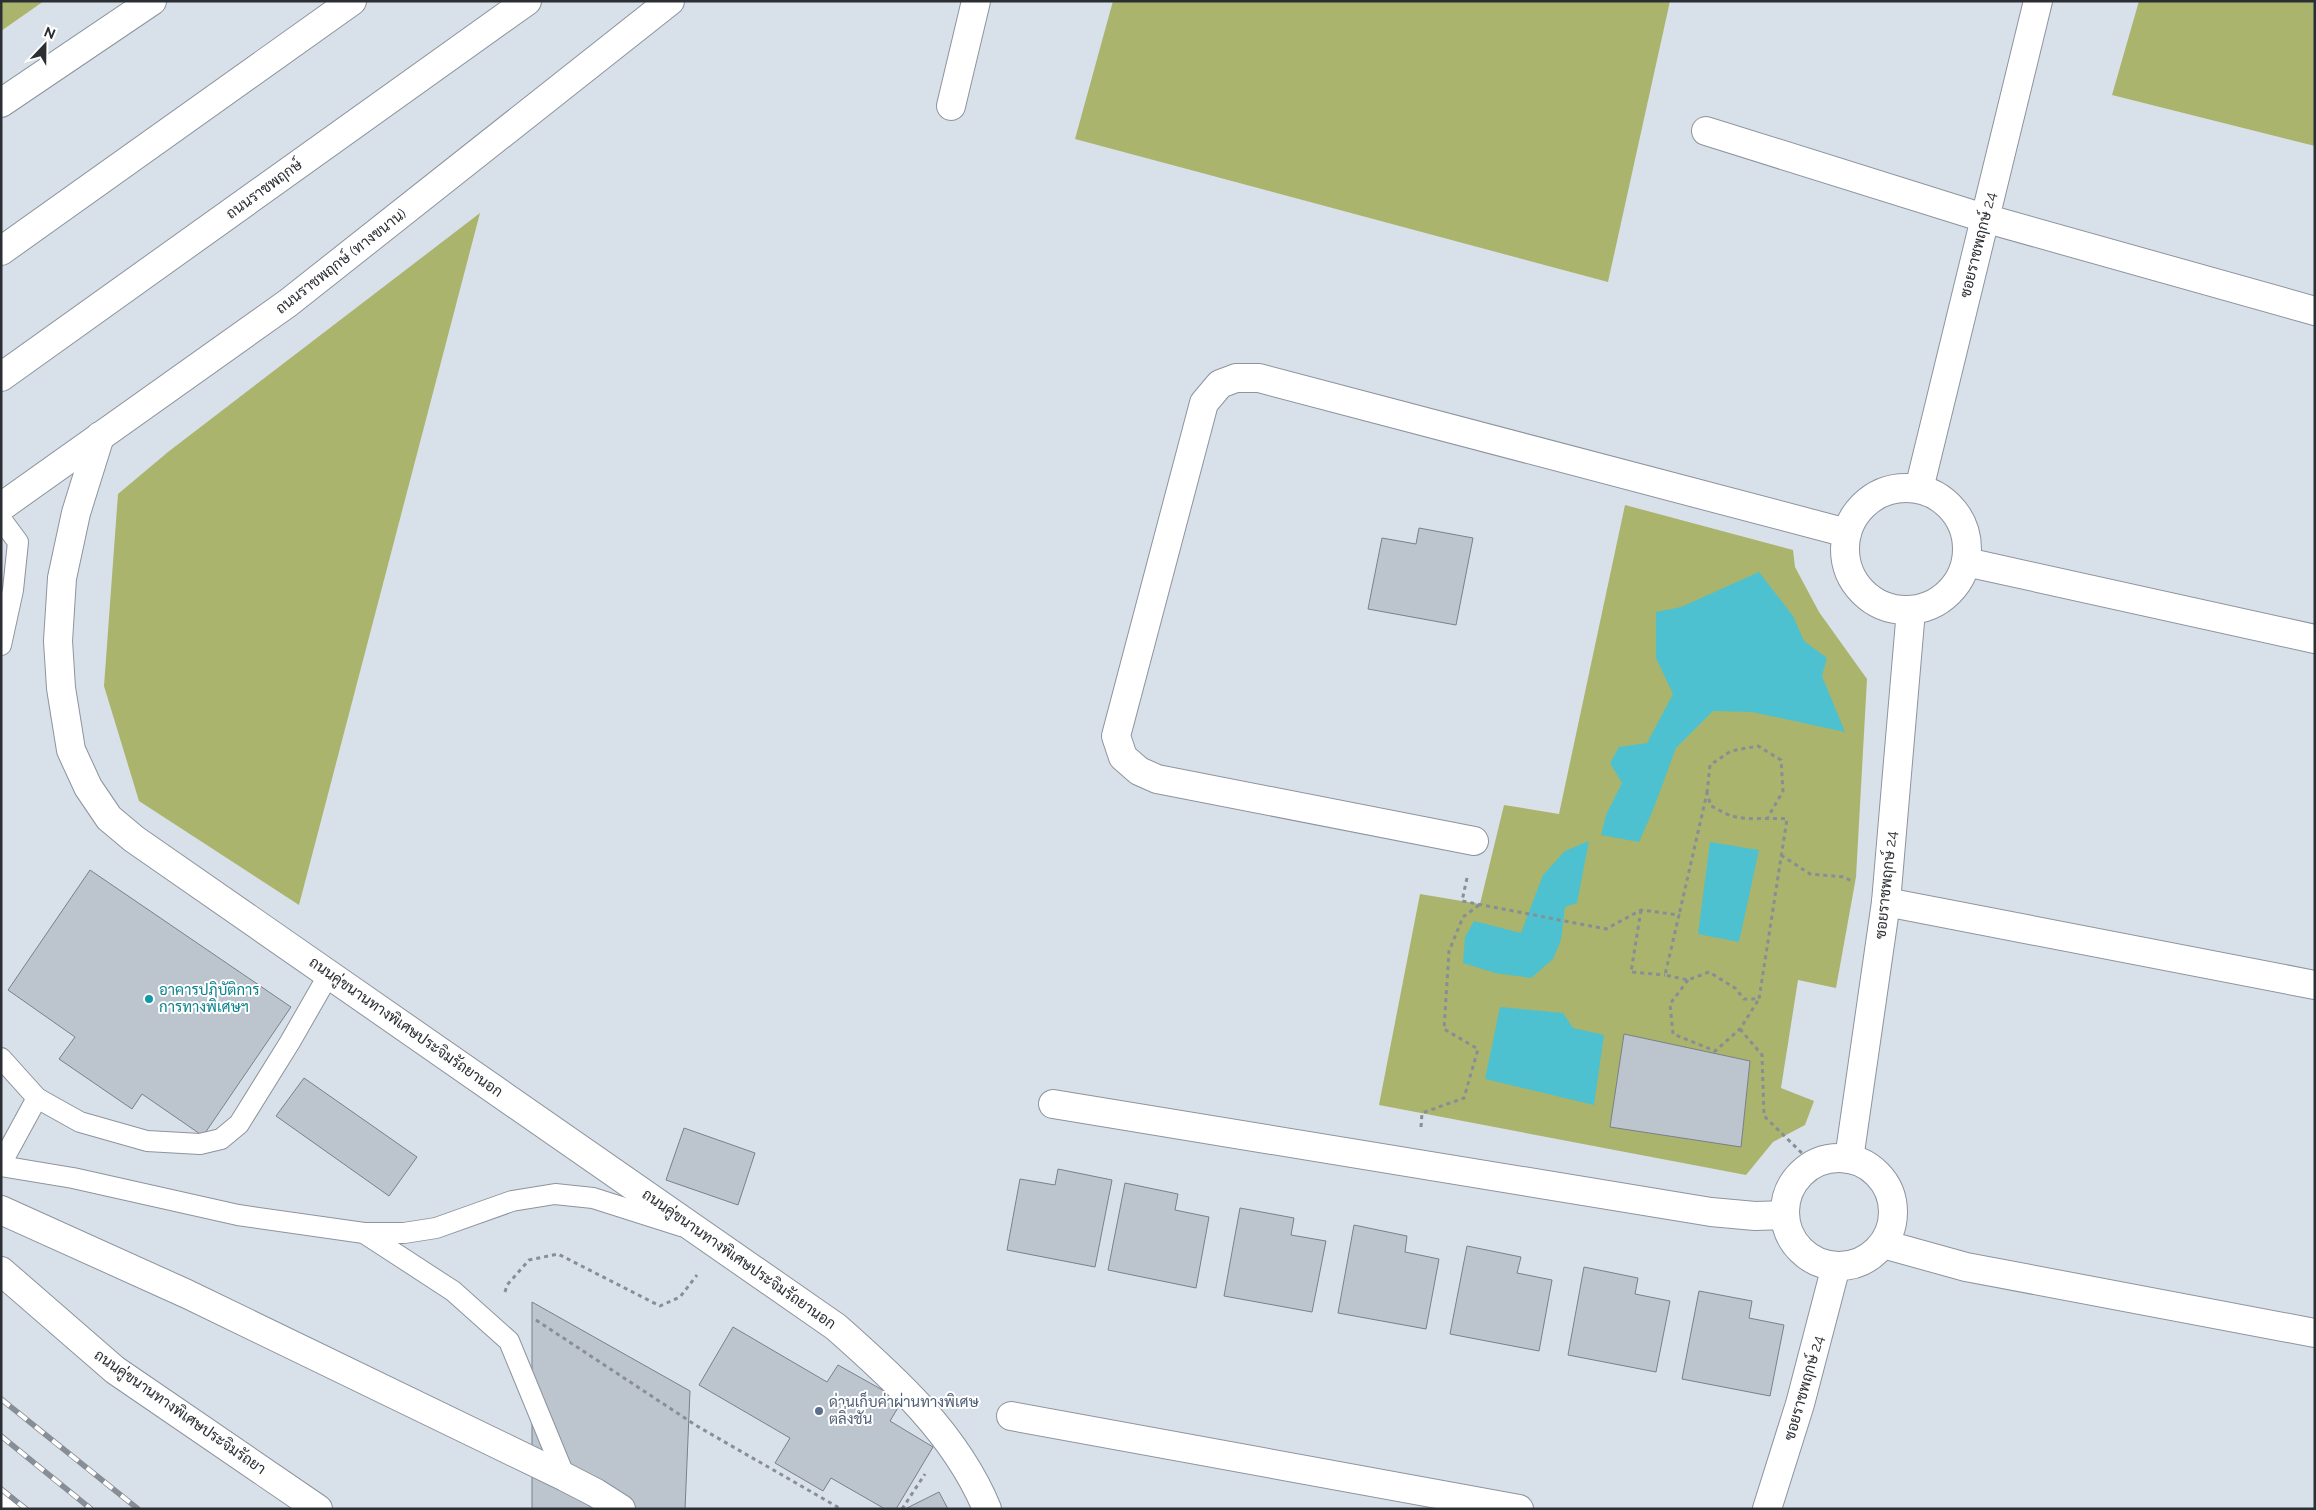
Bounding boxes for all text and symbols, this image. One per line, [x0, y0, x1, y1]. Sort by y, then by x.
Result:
north arrow [20, 20, 70, 70]
text: N [42, 24, 58, 42]
street label: ถนนราชพฤกษ์ [222, 154, 306, 223]
street label: ซอยราชพฤกษ์ 24 [1955, 190, 2000, 300]
street label: ถนนราชพฤกษ์ (ทางขนาน) [271, 204, 410, 318]
street label: ซอยราชพฤกษ์ 24 [1870, 830, 1901, 940]
street label: ถนนคู่ขนานทางพิเศษประจิมรัถยานอก [305, 952, 507, 1102]
place label: อาคารปฏิบัติการ การทางพิเศษฯ [159, 981, 260, 1016]
marker: อาคารปฏิบัติการ การทางพิเศษฯ [143, 993, 155, 1005]
street label: ถนนคู่ขนานทางพิเศษประจิมรัถยานอก [638, 1184, 840, 1334]
street label: ซอยราชพฤกษ์ 24 [1779, 1333, 1828, 1443]
street label: ถนนคู่ขนานทางพิเศษประจิมรัถยา [90, 1345, 270, 1479]
place label: ด่านเก็บค่าผ่านทางพิเศษ ตลิ่งชัน [829, 1391, 980, 1428]
marker: ด่านเก็บค่าผ่านทางพิเศษ ตลิ่งชัน [813, 1405, 825, 1417]

